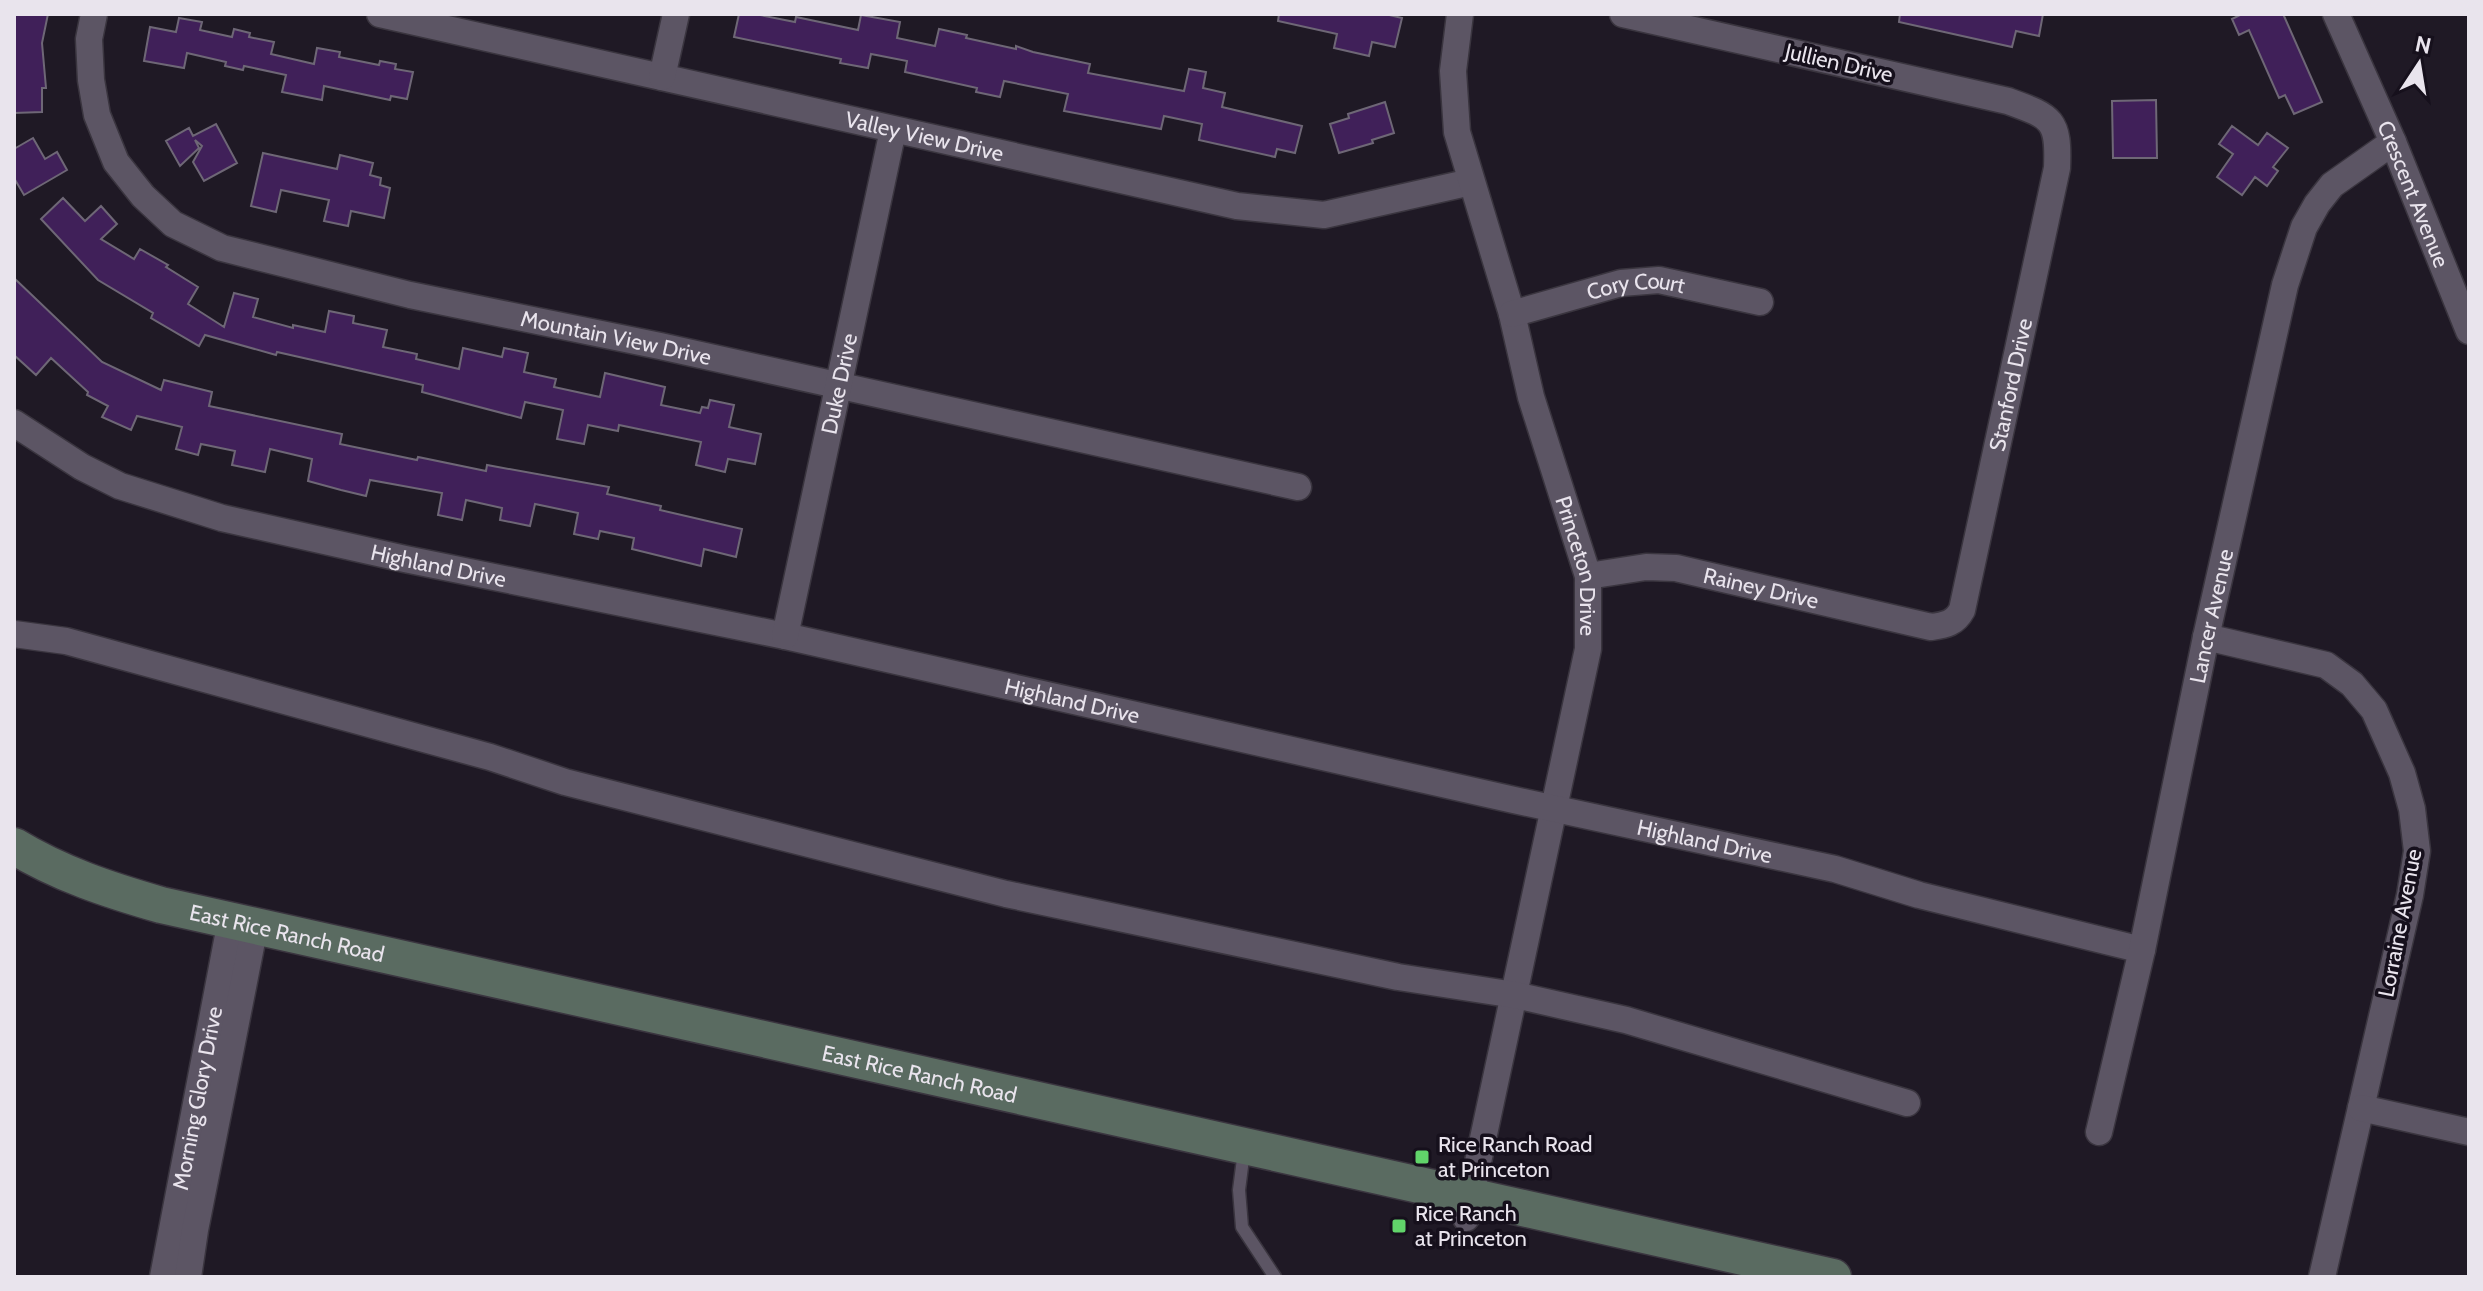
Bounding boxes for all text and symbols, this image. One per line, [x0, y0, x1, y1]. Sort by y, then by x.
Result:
north arrow [2379, 24, 2459, 104]
text: N [2413, 30, 2433, 60]
street label: Jullien Drive [1781, 37, 1896, 89]
street label: Valley View Drive [843, 105, 1006, 167]
street label: Crescent Avenue [2372, 116, 2455, 271]
street label: Cory Court [1583, 267, 1688, 306]
street label: Mountain View Drive [519, 304, 714, 370]
street label: Stanford Drive [1983, 316, 2038, 454]
street label: Duke Drive [815, 331, 863, 437]
street label: Princeton Drive [1550, 492, 1603, 636]
street label: Highland Drive [368, 538, 508, 593]
street label: Lancer Avenue [2183, 546, 2239, 686]
street label: Rainey Drive [1701, 561, 1821, 614]
street label: Highland Drive [1002, 672, 1142, 729]
street label: Highland Drive [1635, 813, 1775, 869]
street label: Lorraine Avenue [2372, 847, 2428, 999]
street label: East Rice Ranch Road [187, 898, 387, 968]
street label: Morning Glory Drive [166, 1004, 228, 1192]
street label: East Rice Ranch Road [820, 1039, 1020, 1109]
place label: Rice Ranch Road at Princeton [1438, 1131, 1592, 1183]
marker: Rice Ranch Road at Princeton [1413, 1148, 1431, 1166]
place label: Rice Ranch at Princeton [1415, 1200, 1527, 1252]
marker: Rice Ranch at Princeton [1390, 1217, 1408, 1235]

